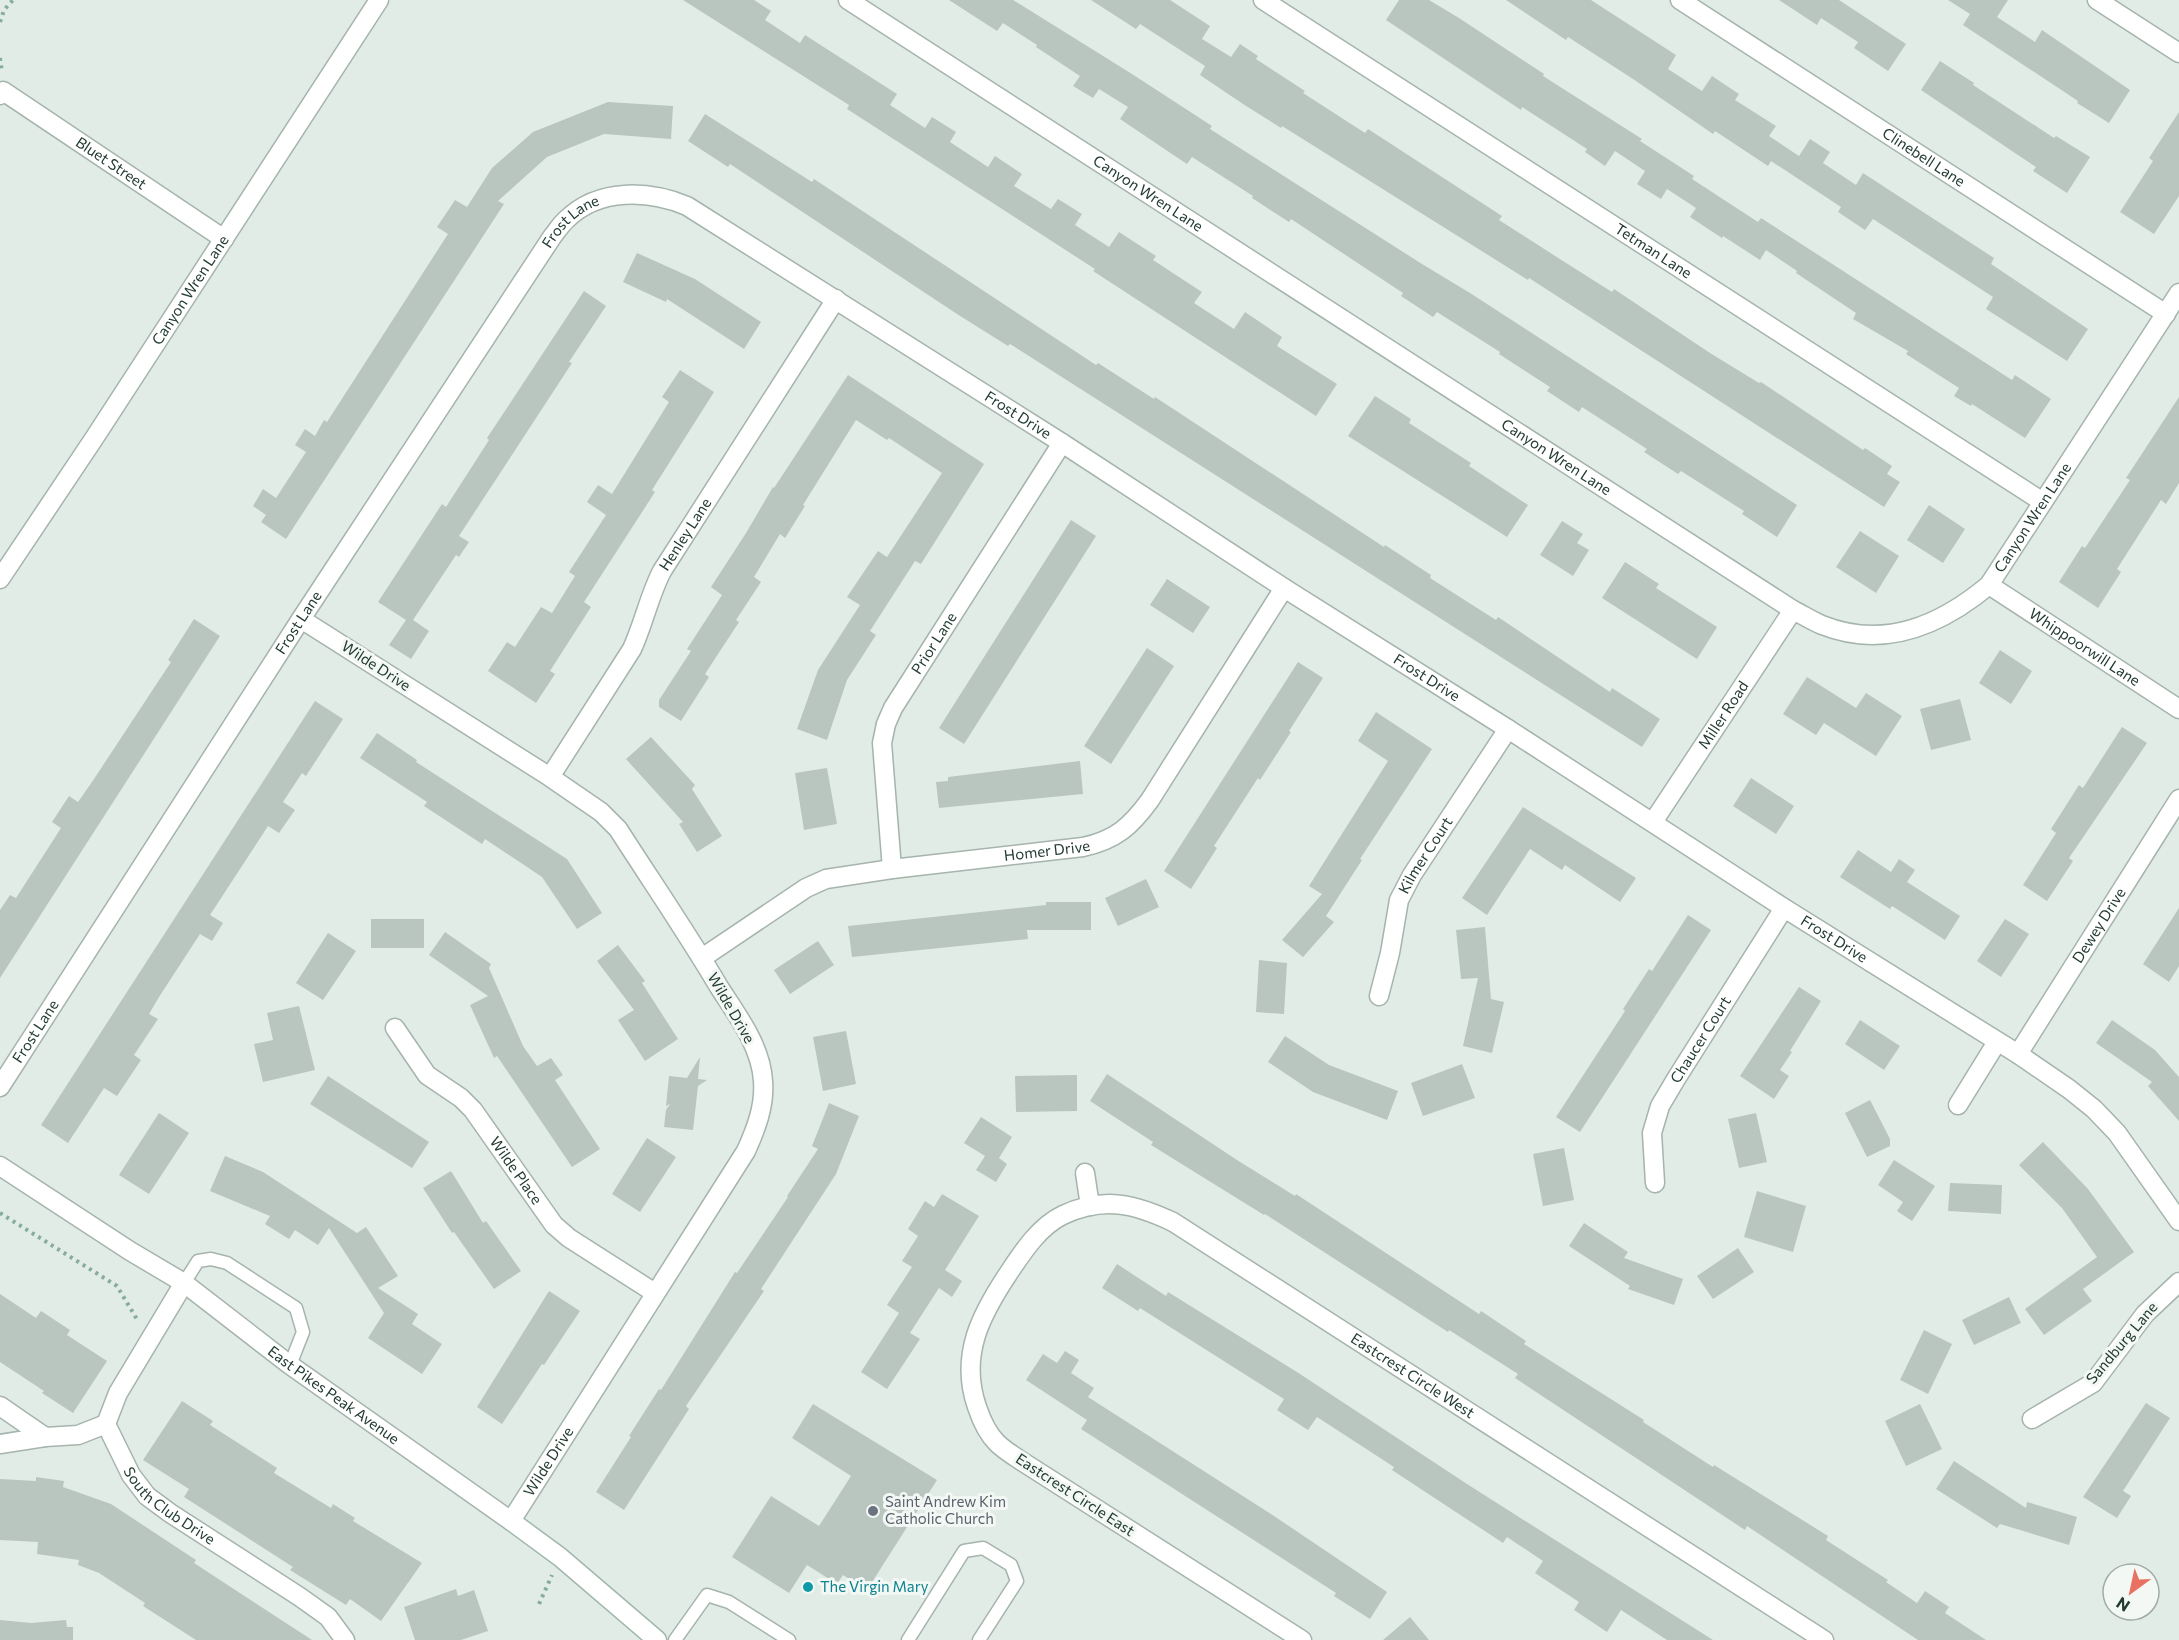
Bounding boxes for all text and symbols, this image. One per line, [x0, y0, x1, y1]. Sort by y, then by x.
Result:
street label: Clinebell Lane [1879, 123, 1969, 190]
street label: Bluet Street [73, 132, 150, 193]
street label: Canyon Wren Lane [1090, 151, 1207, 235]
street label: Frost Lane [537, 191, 601, 251]
street label: Tetman Lane [1612, 219, 1696, 282]
street label: Canyon Wren Lane [147, 231, 232, 348]
street label: Frost Drive [982, 387, 1055, 442]
street label: Canyon Wren Lane [1498, 414, 1615, 498]
street label: Canyon Wren Lane [1990, 459, 2074, 575]
street label: Henley Lane [655, 494, 714, 574]
street label: Frost Lane [271, 587, 325, 657]
street label: Whippoorwill Lane [2026, 604, 2144, 689]
street label: Prior Lane [907, 608, 960, 677]
street label: Wilde Drive [339, 636, 414, 694]
street label: Frost Drive [1391, 649, 1464, 705]
street label: Miller Road [1694, 677, 1752, 752]
street label: Kilmer Court [1394, 813, 1456, 896]
street label: Homer Drive [1003, 836, 1092, 864]
street label: Dewey Drive [2068, 884, 2129, 966]
street label: Frost Drive [1798, 911, 1871, 966]
street label: Wilde Drive [704, 969, 759, 1046]
street label: Chaucer Court [1666, 993, 1734, 1086]
street label: Frost Lane [8, 996, 62, 1066]
street label: Wilde Place [486, 1133, 547, 1208]
street label: Sandburg Lane [2082, 1298, 2161, 1387]
street label: Eastcrest Circle West [1348, 1329, 1478, 1421]
street label: East Pikes Peak Avenue [265, 1341, 403, 1447]
street label: Wilde Drive [519, 1423, 577, 1499]
street label: Eastcrest Circle East [1013, 1449, 1138, 1539]
street label: South Club Drive [120, 1464, 219, 1548]
place label: Saint Andrew Kim Catholic Church [885, 1492, 1006, 1527]
marker: Saint Andrew Kim Catholic Church [866, 1504, 880, 1518]
north arrow [2101, 1562, 2161, 1622]
place label: The Virgin Mary [820, 1577, 929, 1595]
marker: The Virgin Mary [801, 1580, 815, 1594]
text: N [2112, 1594, 2133, 1616]

